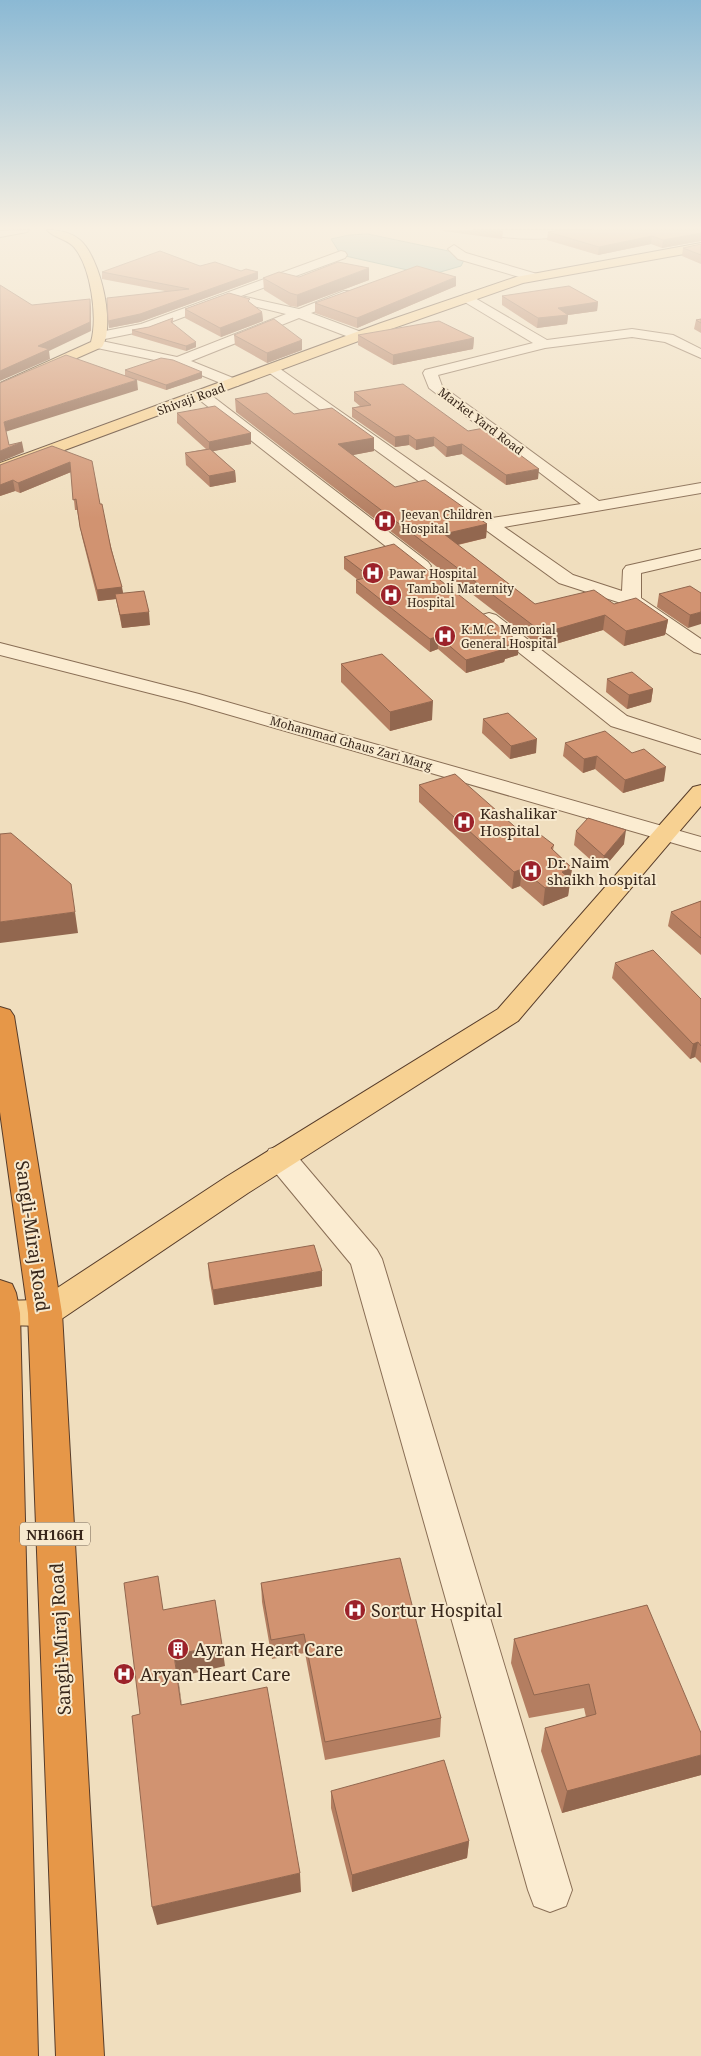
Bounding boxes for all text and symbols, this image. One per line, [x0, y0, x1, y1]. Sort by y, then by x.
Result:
street label: Shivaji Road [155, 379, 228, 419]
street label: Market Yard Road [435, 383, 528, 459]
place label: Jeevan Children Hospital [400, 506, 493, 537]
hospital icon: Jeevan Children Hospital [373, 509, 397, 533]
hospital icon: Pawar Hospital [361, 561, 385, 585]
place label: Pawar Hospital [389, 565, 477, 582]
place label: Tamboli Maternity Hospital [407, 580, 514, 611]
hospital icon: Tamboli Maternity Hospital [379, 583, 403, 607]
place label: K.M.C. Memorial General Hospital [461, 621, 557, 652]
hospital icon: K.M.C. Memorial General Hospital [433, 624, 457, 648]
street label: Mohammad Ghaus Zari Marg [268, 712, 435, 774]
place label: Kashalikar Hospital [480, 803, 557, 840]
hospital icon: Kashalikar Hospital [452, 810, 476, 834]
place label: Dr. Naim shaikh hospital [547, 852, 656, 889]
hospital icon: Dr. Naim shaikh hospital [519, 859, 543, 883]
street label: Sangli-Miraj Road [11, 1159, 55, 1313]
road number: NH166H [20, 1522, 90, 1546]
street label: Sangli-Miraj Road [44, 1562, 76, 1716]
hospital icon: Sortur Hospital [343, 1598, 367, 1622]
place label: Sortur Hospital [371, 1598, 503, 1622]
building icon: Ayran Heart Care [166, 1637, 190, 1661]
place label: Ayran Heart Care [194, 1637, 343, 1661]
hospital icon: Aryan Heart Care [112, 1662, 136, 1686]
place label: Aryan Heart Care [140, 1662, 291, 1686]

